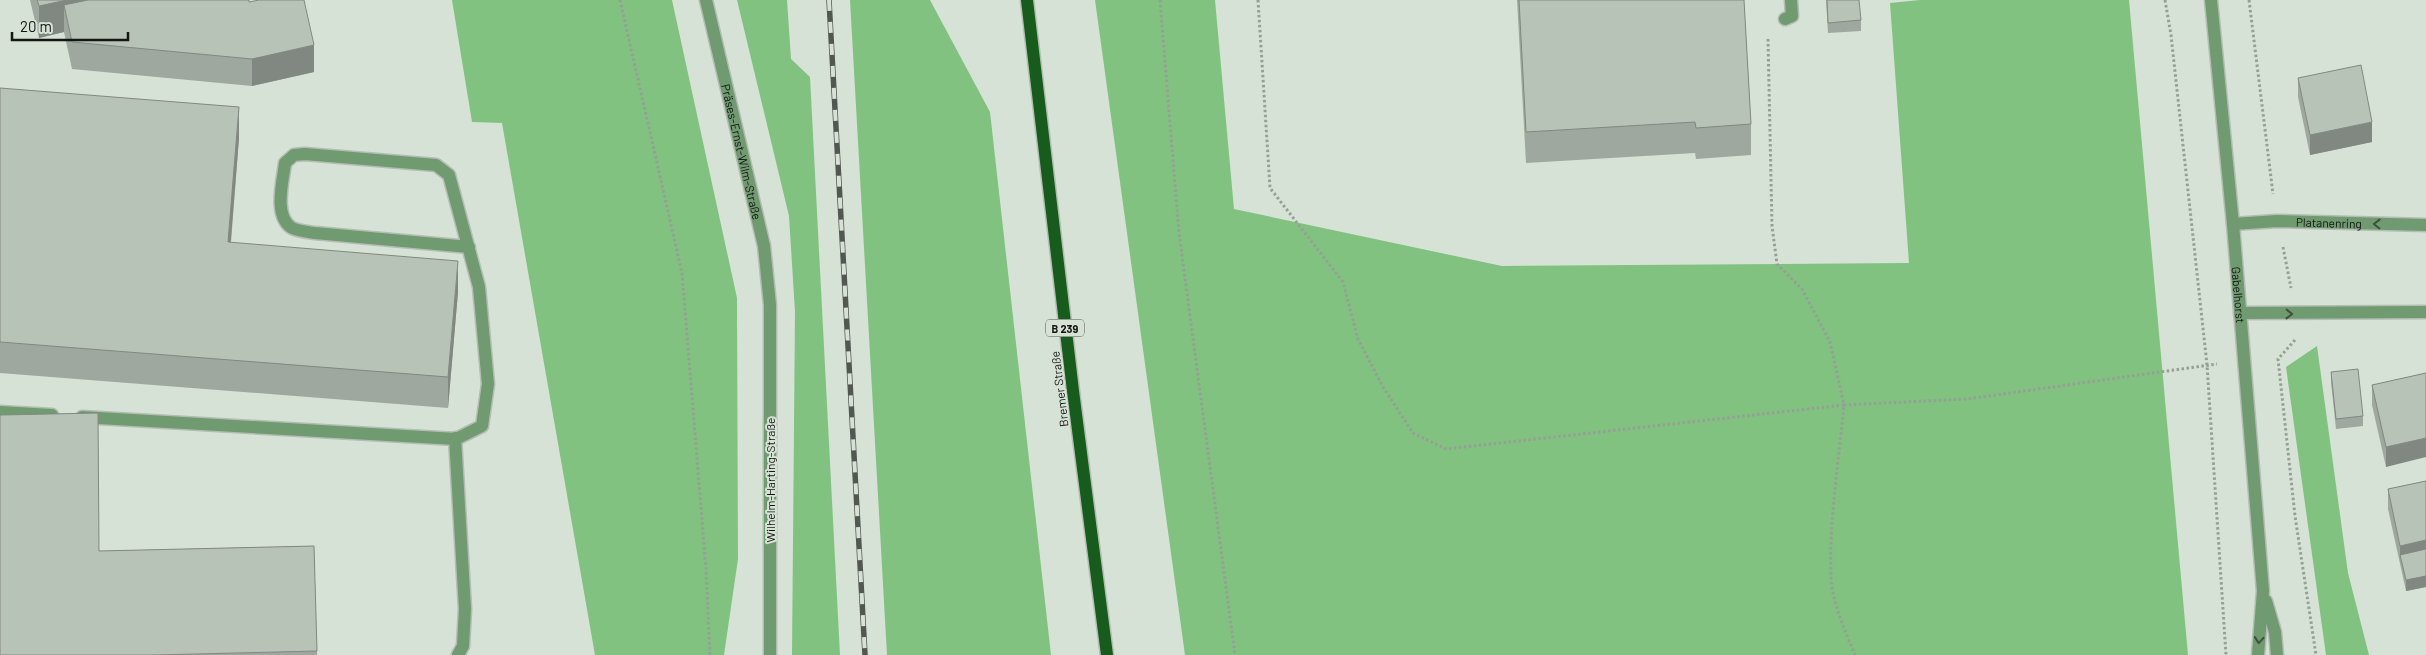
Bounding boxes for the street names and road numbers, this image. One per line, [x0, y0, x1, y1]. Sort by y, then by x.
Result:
street label: Präses-Ernst-Wilm-Straße [719, 83, 765, 221]
street label: Platanenring [2296, 215, 2362, 230]
street label: Gabelhorst [2229, 266, 2248, 323]
road number: B 239 [1046, 319, 1084, 336]
street label: Bremer Straße [1047, 350, 1071, 428]
street label: Wilhelm-Harting-Straße [763, 418, 777, 542]

